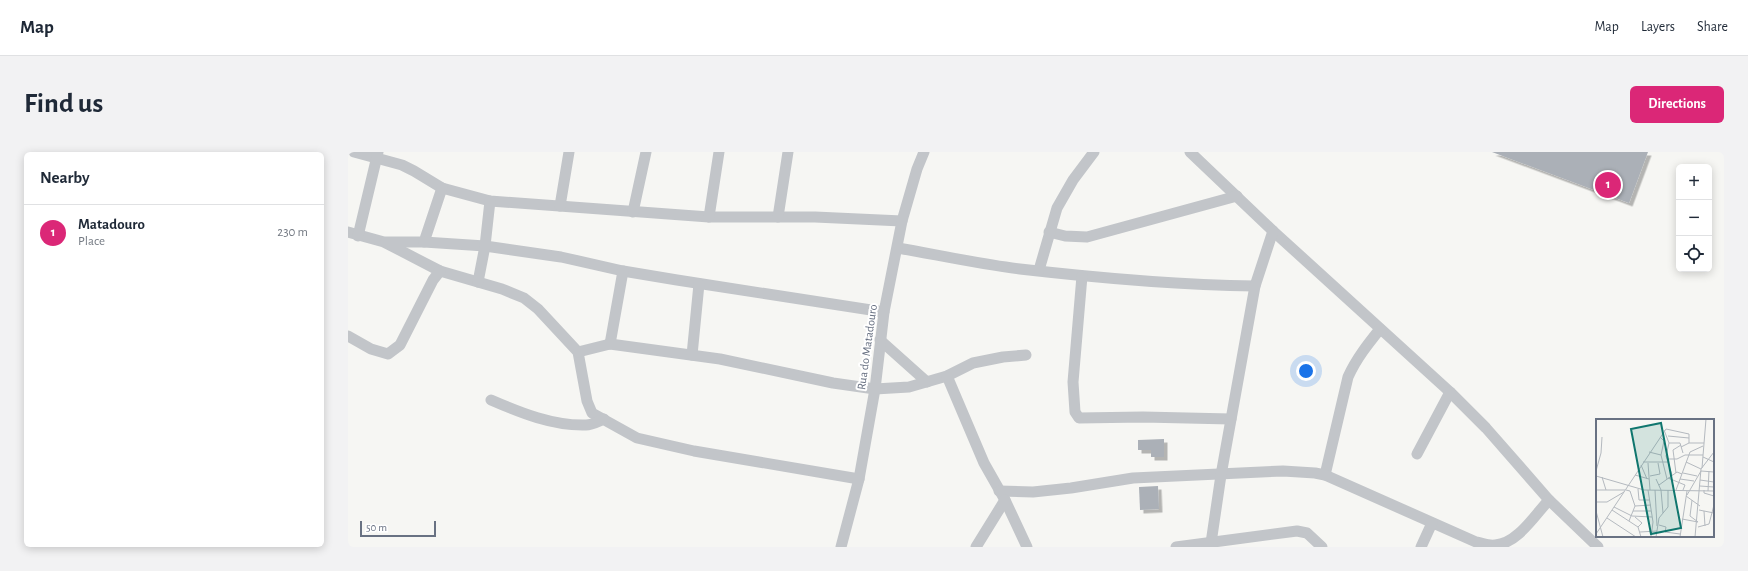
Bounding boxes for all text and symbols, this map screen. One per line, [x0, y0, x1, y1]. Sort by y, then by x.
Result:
text: Map [20, 18, 54, 37]
text: Map [1594, 20, 1619, 34]
text: Layers [1641, 20, 1675, 34]
text: Share [1697, 20, 1728, 34]
button: Directions [1630, 86, 1724, 123]
text: Find us [24, 90, 103, 118]
map controls [1676, 164, 1712, 272]
button: + [1676, 164, 1712, 200]
text: Nearby [40, 169, 90, 186]
pin: 1 [1595, 170, 1621, 200]
button: − [1676, 200, 1712, 236]
text: Matadouro [78, 217, 145, 232]
text: 1 [51, 226, 55, 239]
text: 230 m [277, 226, 308, 239]
text: Place [78, 235, 105, 248]
button: locate [1676, 236, 1712, 272]
street label: Rua do Matadouro [855, 303, 879, 391]
your location [1296, 361, 1316, 381]
inset map [1596, 419, 1714, 537]
scale bar [360, 519, 436, 538]
text: 50 m [366, 522, 387, 533]

